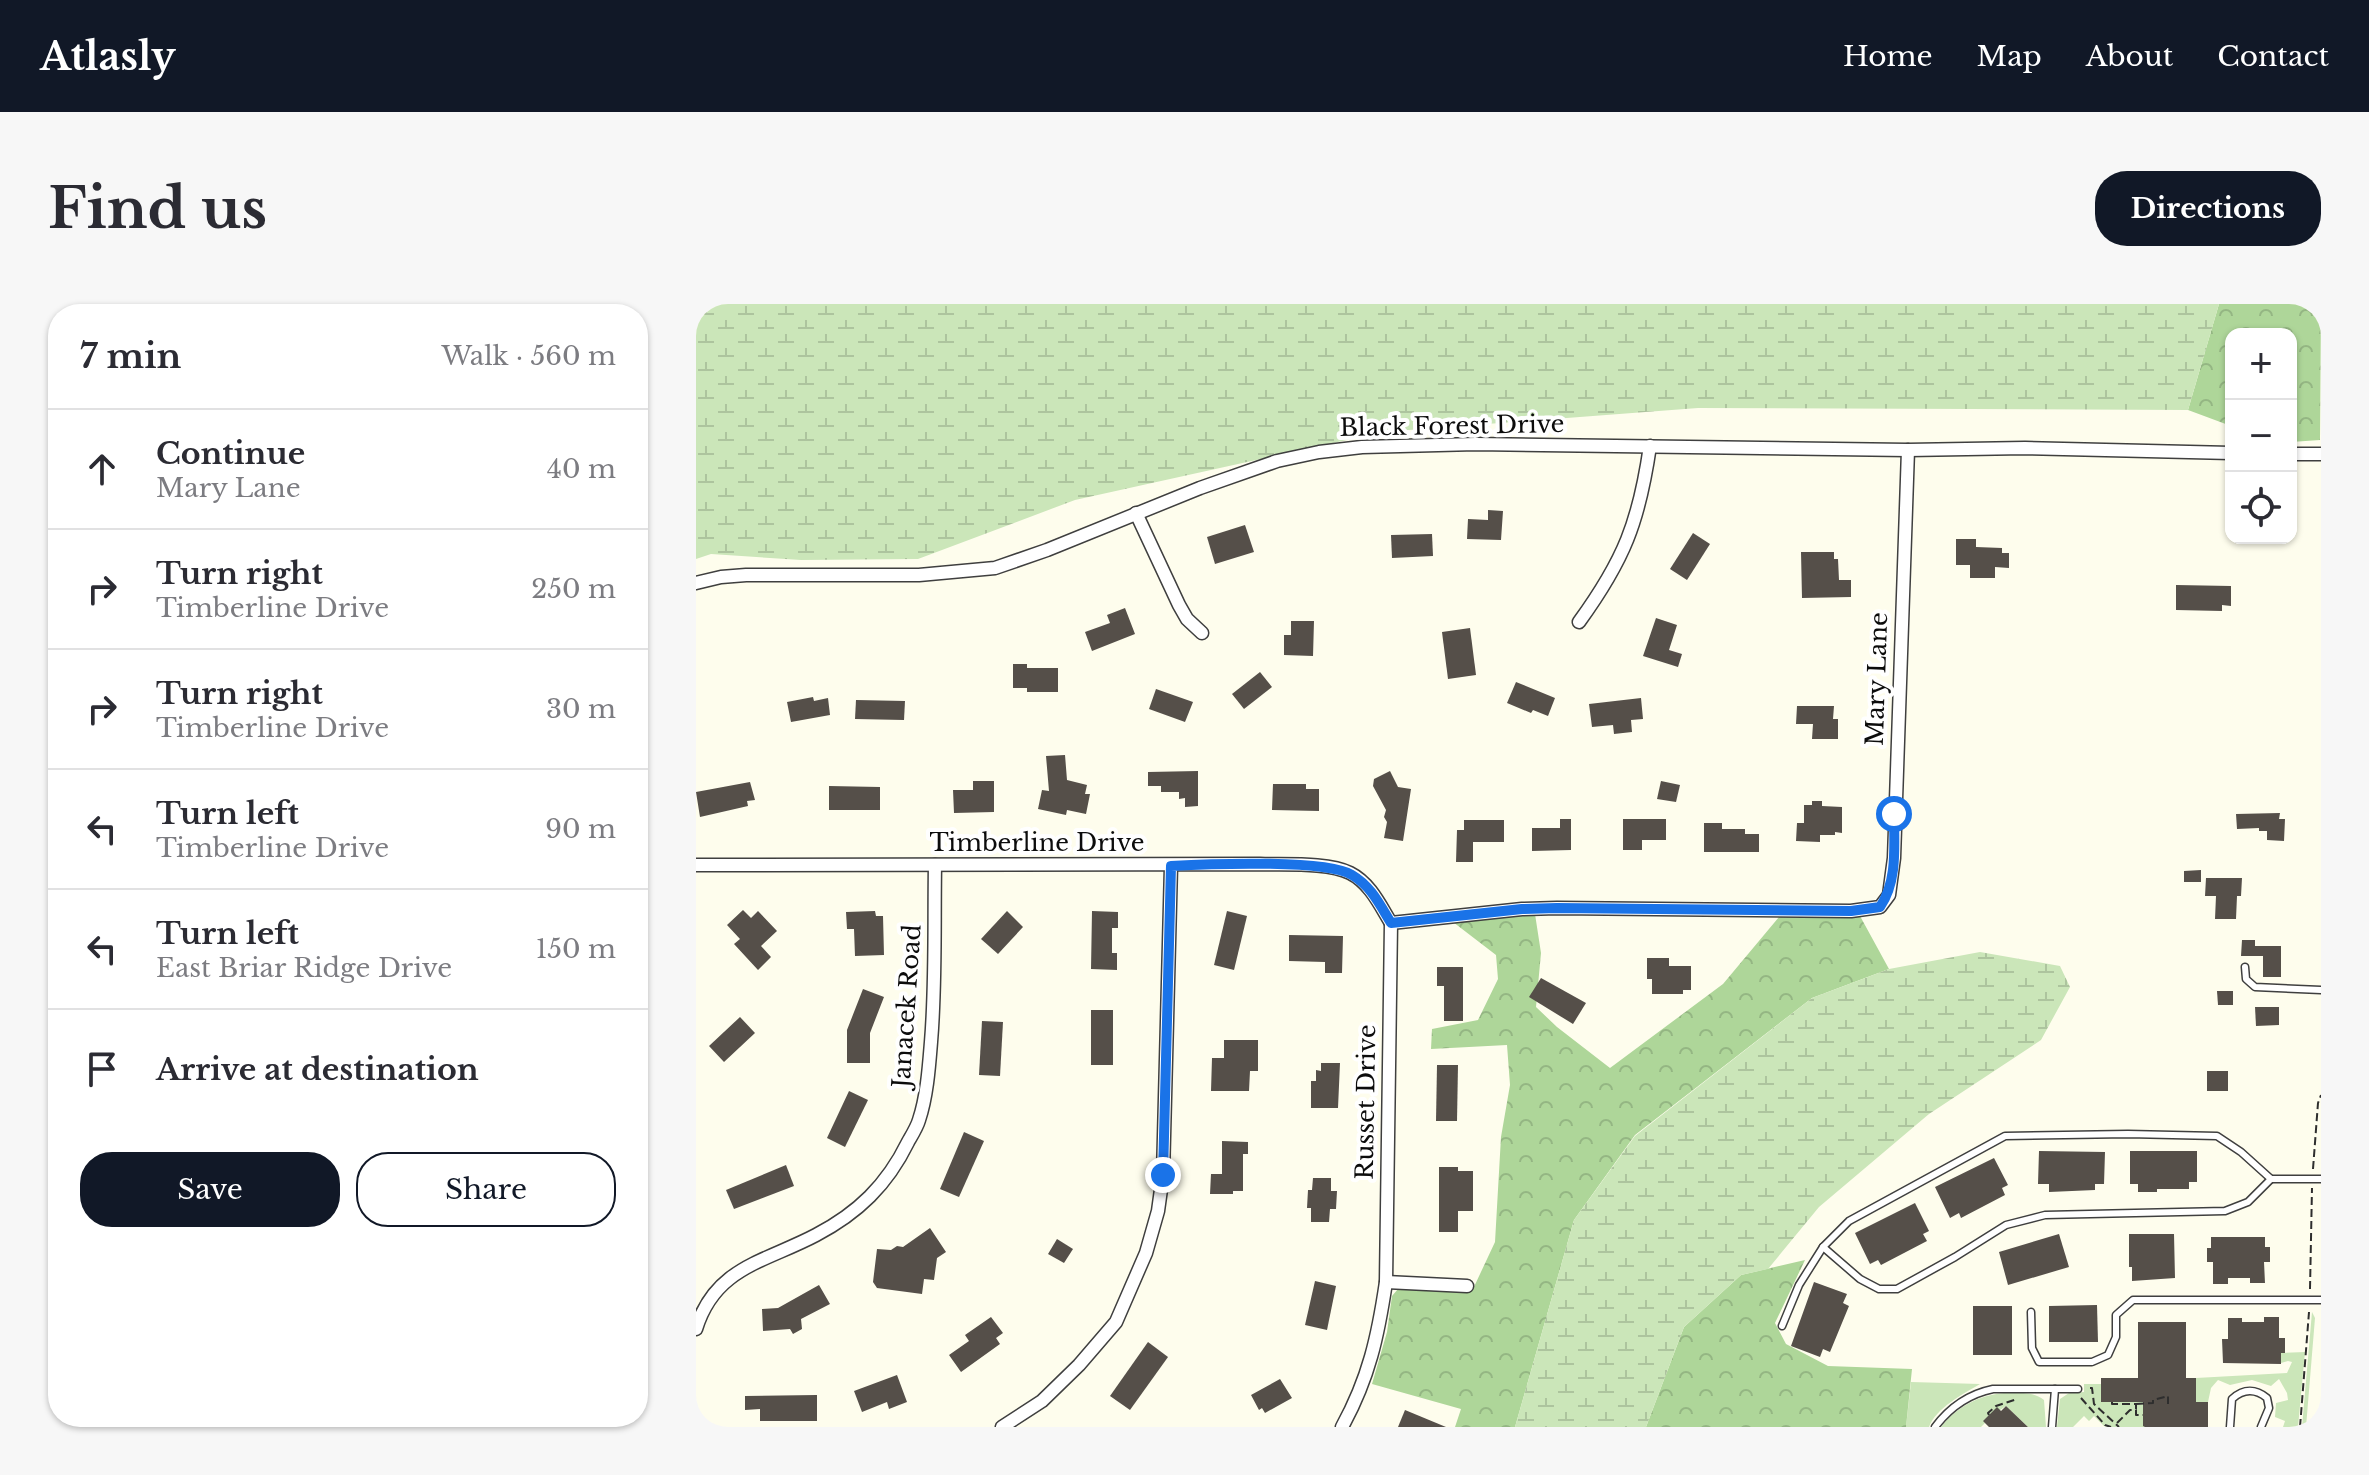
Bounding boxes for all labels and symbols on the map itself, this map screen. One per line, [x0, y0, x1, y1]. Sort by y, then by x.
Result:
street label: Black Forest Drive [1339, 409, 1565, 442]
street label: Mary Lane [1860, 612, 1893, 746]
route start [1876, 796, 1912, 832]
street label: Timberline Drive [929, 828, 1145, 857]
street label: Janacek Road [886, 923, 927, 1092]
street label: Russet Drive [1350, 1024, 1381, 1180]
route end [1145, 1157, 1181, 1193]

